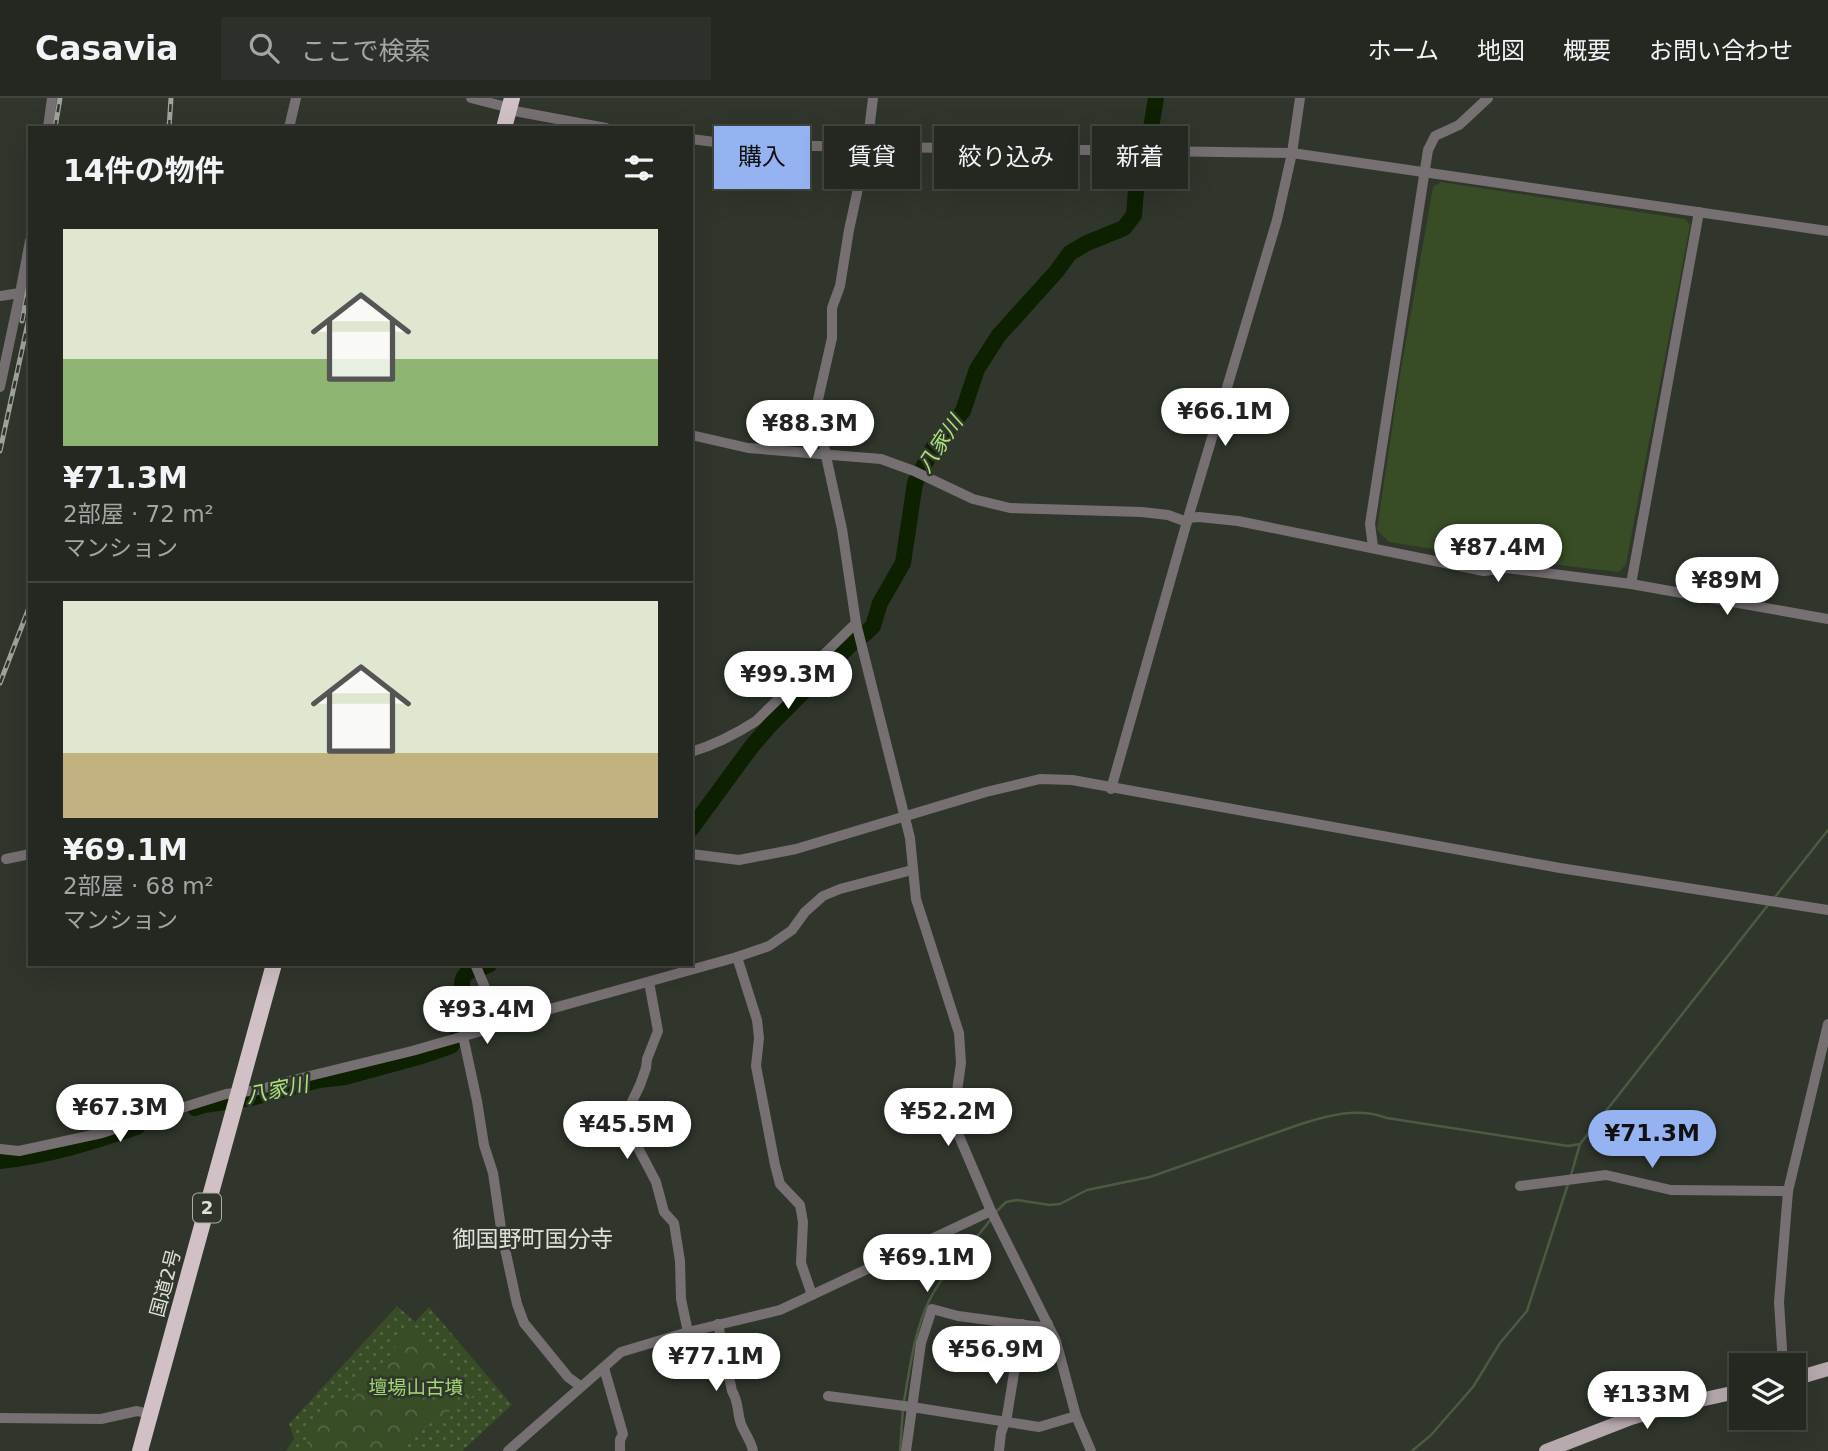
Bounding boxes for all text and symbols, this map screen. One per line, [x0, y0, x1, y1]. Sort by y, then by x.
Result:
search box [221, 17, 711, 80]
text: Casavia [35, 29, 179, 68]
icon: search [245, 29, 283, 67]
text: ここで検索 [301, 36, 431, 66]
text: ホーム [1368, 37, 1439, 65]
text: 地図 [1477, 37, 1525, 65]
text: 概要 [1563, 37, 1611, 65]
text: お問い合わせ [1649, 37, 1793, 65]
chip: 購入 [714, 126, 810, 189]
chip: 賃貸 [824, 126, 920, 189]
chip: 絞り込み [934, 126, 1078, 189]
chip: 新着 [1092, 126, 1188, 189]
icon: filters [620, 149, 658, 187]
text: 14件の物件 [63, 153, 225, 188]
icon: home [298, 274, 424, 400]
pin: ¥66.1M [1168, 388, 1282, 448]
text: ¥66.1M [1177, 398, 1273, 424]
pin: ¥88.3M [753, 400, 867, 460]
text: ¥88.3M [762, 410, 858, 436]
water label: 八家川 [912, 410, 969, 477]
text: ¥71.3M [63, 460, 188, 495]
text: 2部屋 · 72 m² [63, 501, 214, 527]
pin: ¥87.4M [1441, 524, 1555, 584]
text: ¥87.4M [1450, 534, 1546, 560]
text: マンション [63, 535, 178, 561]
pin: ¥89M [1686, 558, 1768, 617]
text: ¥89M [1692, 567, 1762, 593]
icon: home [298, 646, 424, 772]
pin: ¥99.3M [731, 652, 845, 711]
text: ¥99.3M [740, 661, 836, 687]
text: ¥69.1M [63, 832, 188, 867]
text: 2部屋 · 68 m² [63, 873, 214, 899]
text: マンション [63, 907, 178, 933]
pin: ¥93.4M [430, 986, 544, 1046]
text: ¥93.4M [439, 996, 535, 1022]
water label: 八家川 [244, 1072, 312, 1108]
pin: ¥67.3M [63, 1084, 177, 1144]
pin: ¥52.2M [891, 1088, 1005, 1148]
text: ¥67.3M [72, 1094, 168, 1120]
text: ¥52.2M [900, 1098, 996, 1124]
pin: ¥45.5M [570, 1102, 684, 1161]
pin: ¥71.3M [1595, 1110, 1709, 1170]
text: ¥45.5M [579, 1111, 675, 1137]
text: ¥71.3M [1604, 1120, 1700, 1146]
road number: 2 [193, 1194, 221, 1223]
district label: 御国野町国分寺 [453, 1226, 614, 1252]
pin: ¥69.1M [870, 1234, 984, 1294]
text: ¥69.1M [879, 1244, 975, 1270]
street label: 国道2号 [145, 1247, 185, 1319]
pin: ¥56.9M [939, 1326, 1053, 1386]
pin: ¥77.1M [659, 1334, 773, 1393]
text: ¥56.9M [948, 1336, 1044, 1362]
text: ¥77.1M [668, 1343, 764, 1369]
map controls [1729, 1353, 1806, 1430]
button: layers [1729, 1353, 1806, 1430]
pin: ¥133M [1598, 1372, 1696, 1431]
park label: 壇場山古墳 [368, 1376, 464, 1398]
text: ¥133M [1604, 1381, 1690, 1407]

